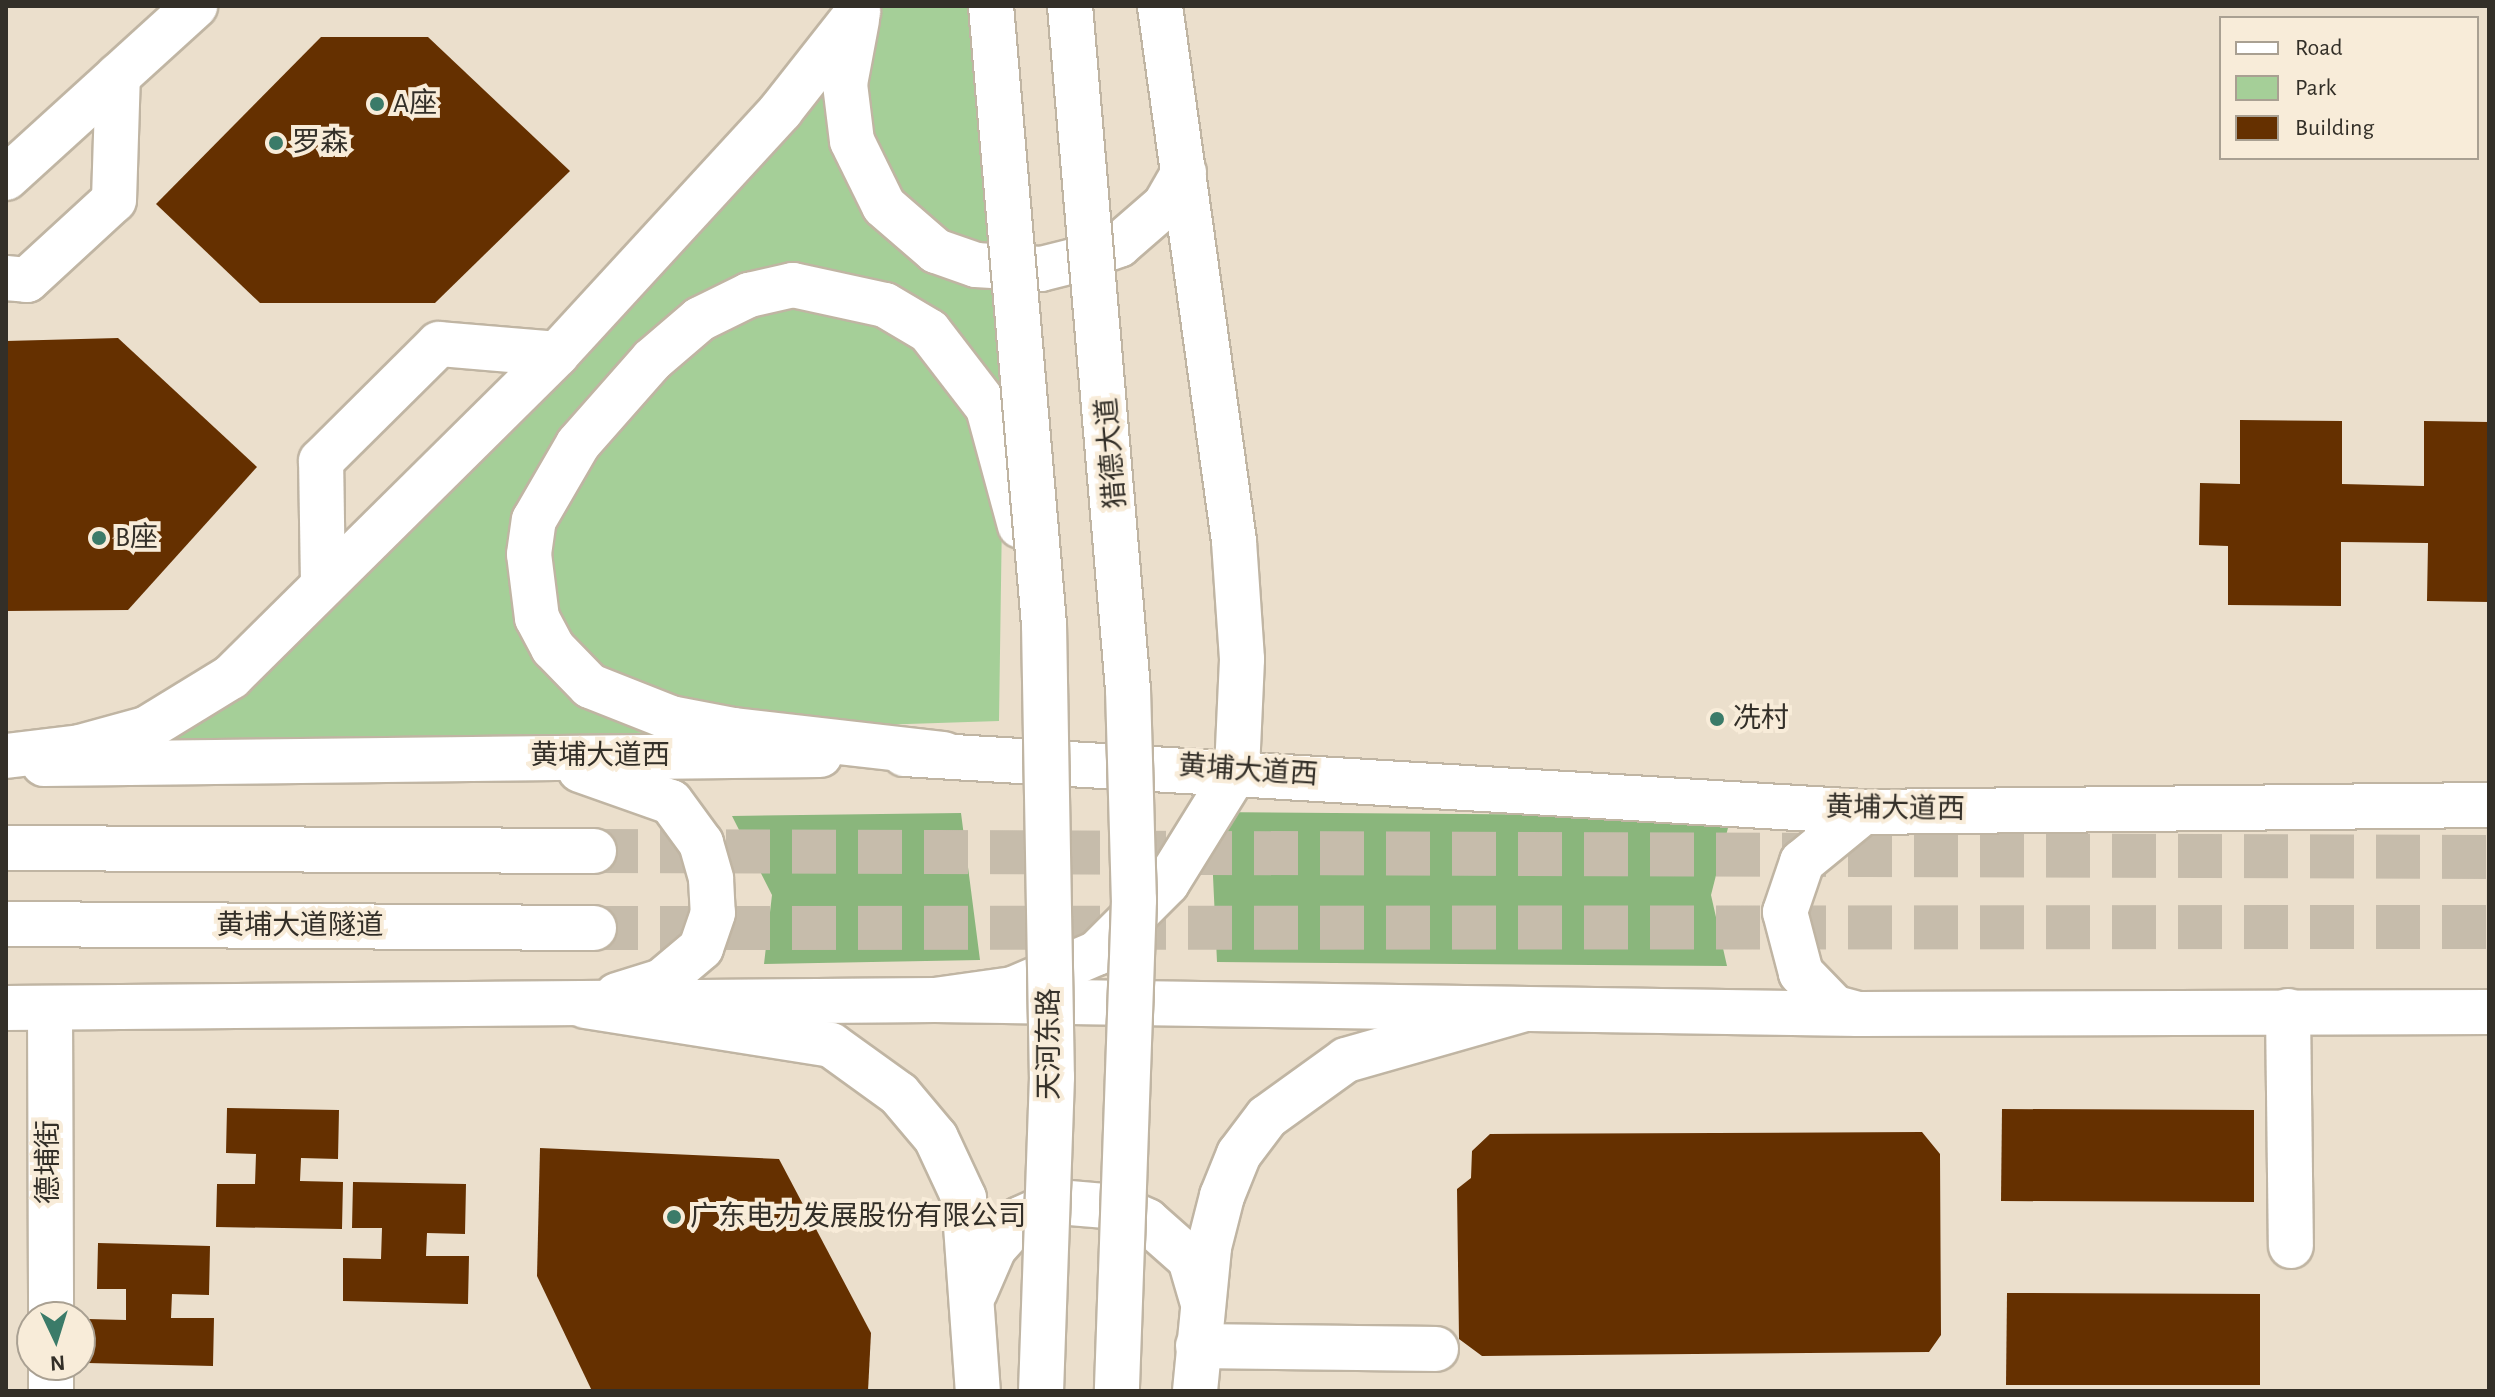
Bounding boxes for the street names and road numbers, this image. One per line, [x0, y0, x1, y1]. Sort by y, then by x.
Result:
street label: 猎德大道 [1090, 396, 1134, 510]
street label: 黄埔大道西 [530, 739, 670, 773]
street label: 黄埔大道西 [1177, 749, 1319, 793]
street label: 黄埔大道西 [1825, 791, 1965, 827]
street label: 黄埔大道隧道 [216, 909, 384, 943]
street label: 天河东路 [1033, 988, 1067, 1100]
street label: 德埔街 [32, 1120, 66, 1204]

